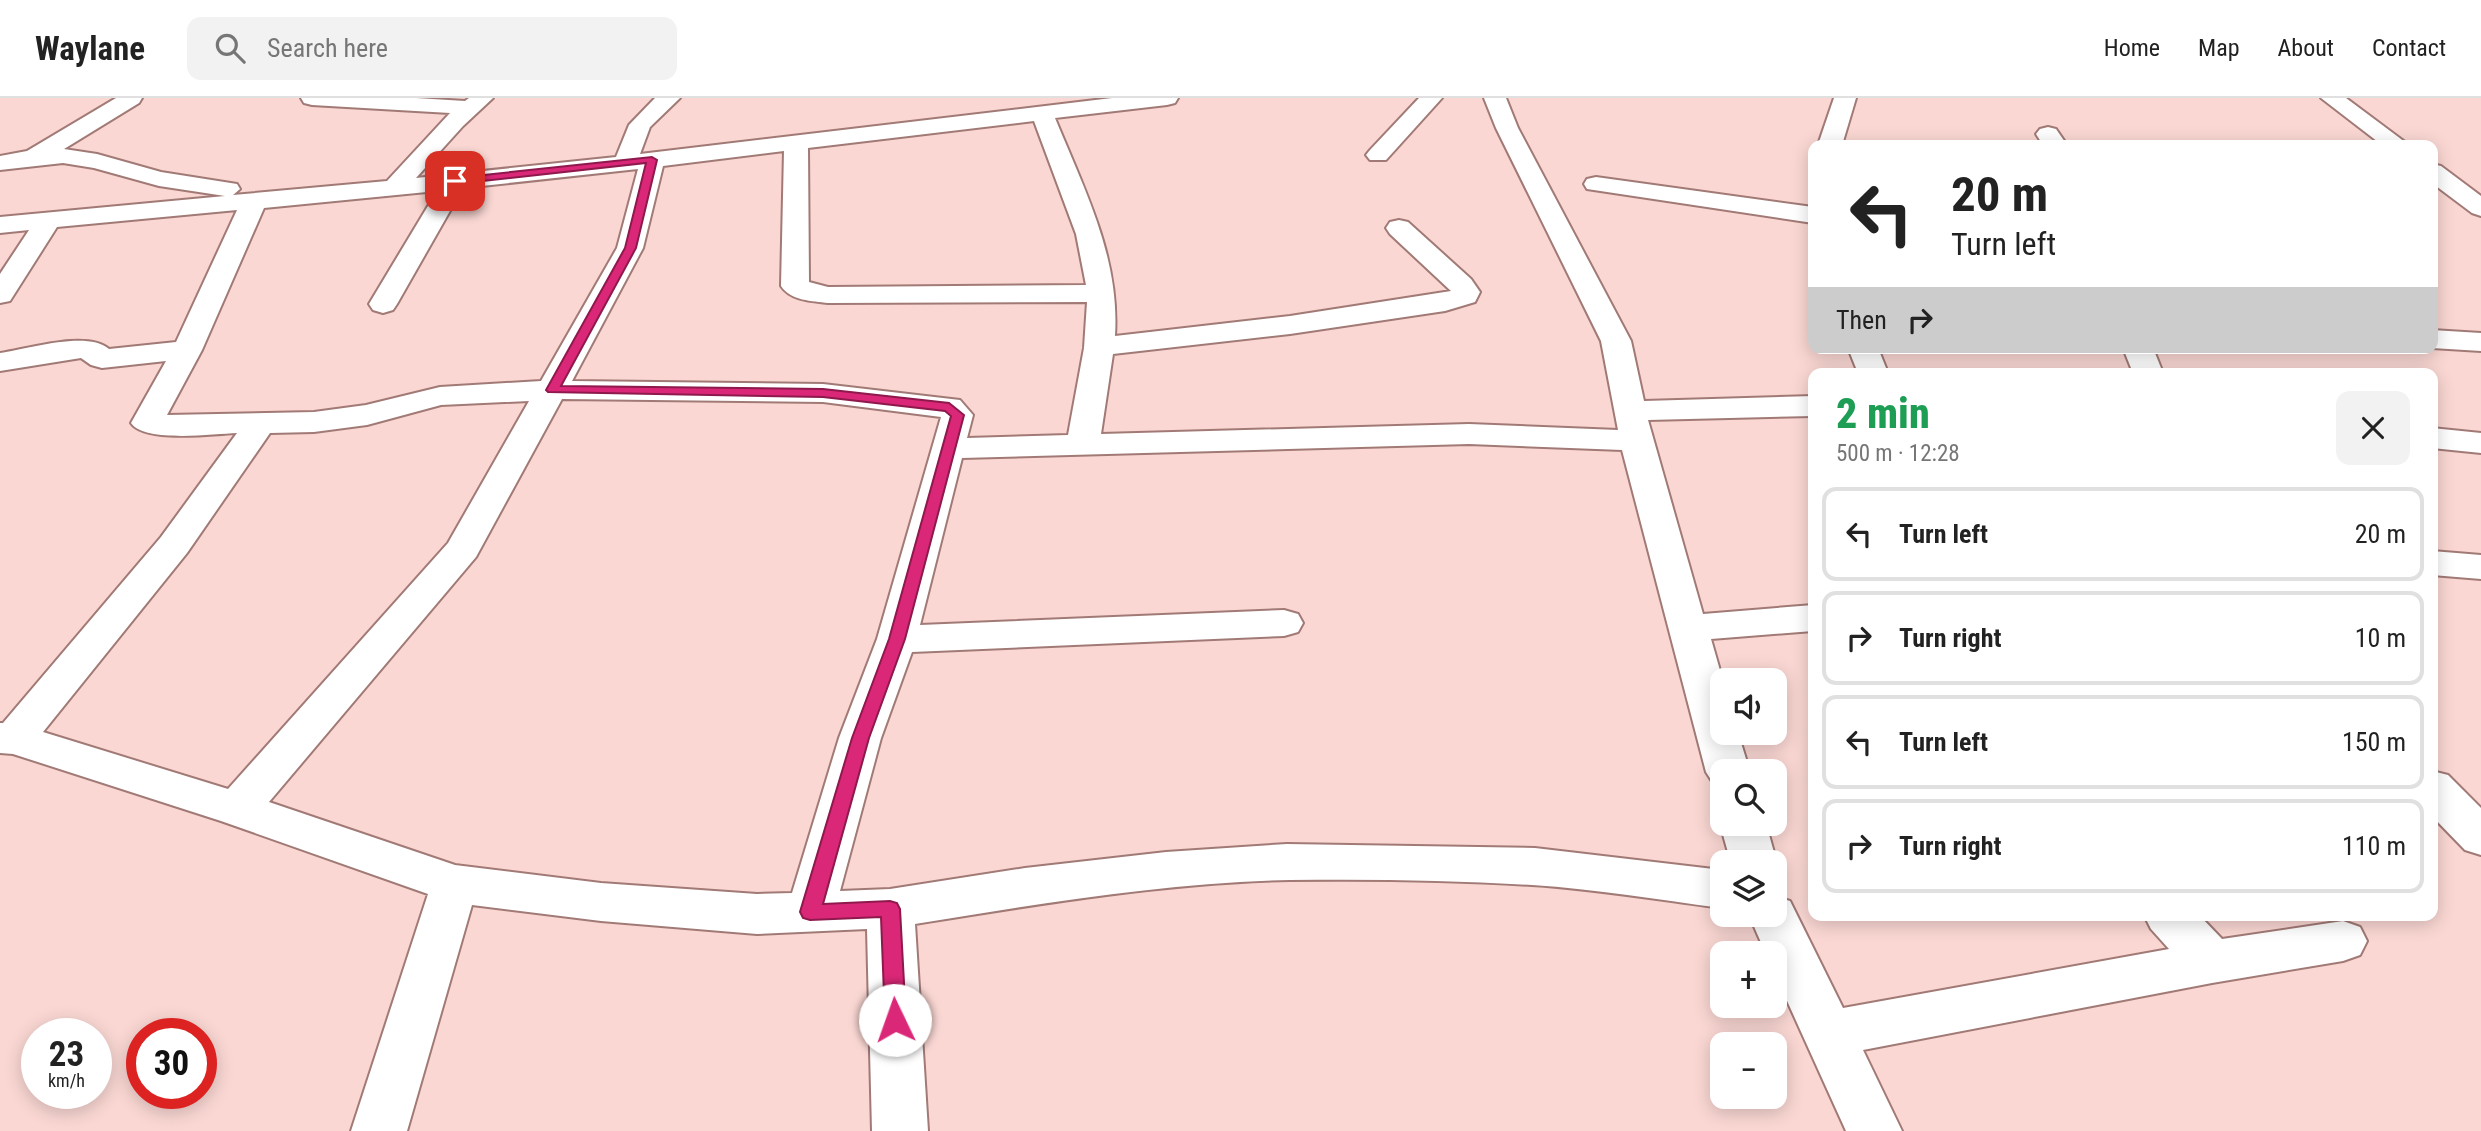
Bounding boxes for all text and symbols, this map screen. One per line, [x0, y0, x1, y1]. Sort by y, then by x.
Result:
search box [187, 17, 677, 80]
text: Waylane [35, 29, 145, 68]
icon: search [211, 29, 249, 67]
text: Search here [267, 33, 388, 63]
text: Home [2104, 34, 2160, 62]
text: Map [2198, 34, 2240, 62]
text: About [2278, 34, 2334, 62]
text: Contact [2372, 34, 2446, 62]
pin [425, 151, 485, 211]
icon: arrive [436, 162, 474, 200]
text: 20 m [1951, 166, 2048, 223]
icon: left [1836, 168, 1927, 259]
text: Turn left [1951, 225, 2056, 263]
icon: right [1901, 301, 1939, 339]
text: Then [1836, 305, 1887, 335]
text: 2 min [1836, 389, 1930, 438]
button: close [2336, 391, 2410, 465]
text: 500 m · 12:28 [1836, 440, 1960, 467]
icon: left [1840, 515, 1878, 553]
text: Turn left [1899, 519, 1988, 549]
text: 20 m [2355, 519, 2406, 549]
icon: right [1840, 619, 1878, 657]
text: Turn right [1899, 623, 2001, 653]
text: 10 m [2355, 623, 2406, 653]
map controls [1710, 668, 1787, 1109]
button: sound [1710, 668, 1787, 745]
icon: left [1840, 723, 1878, 761]
text: Turn left [1899, 727, 1988, 757]
text: 150 m [2342, 727, 2406, 757]
button: search [1710, 759, 1787, 836]
icon: right [1840, 827, 1878, 865]
text: Turn right [1899, 831, 2001, 861]
text: 110 m [2342, 831, 2406, 861]
button: layers [1710, 850, 1787, 927]
button: + [1710, 941, 1787, 1018]
position arrow [858, 983, 932, 1057]
speed limit sign: 30 [126, 1018, 217, 1109]
button: − [1710, 1032, 1787, 1109]
text: 23 [49, 1034, 84, 1075]
text: km/h [48, 1070, 85, 1091]

